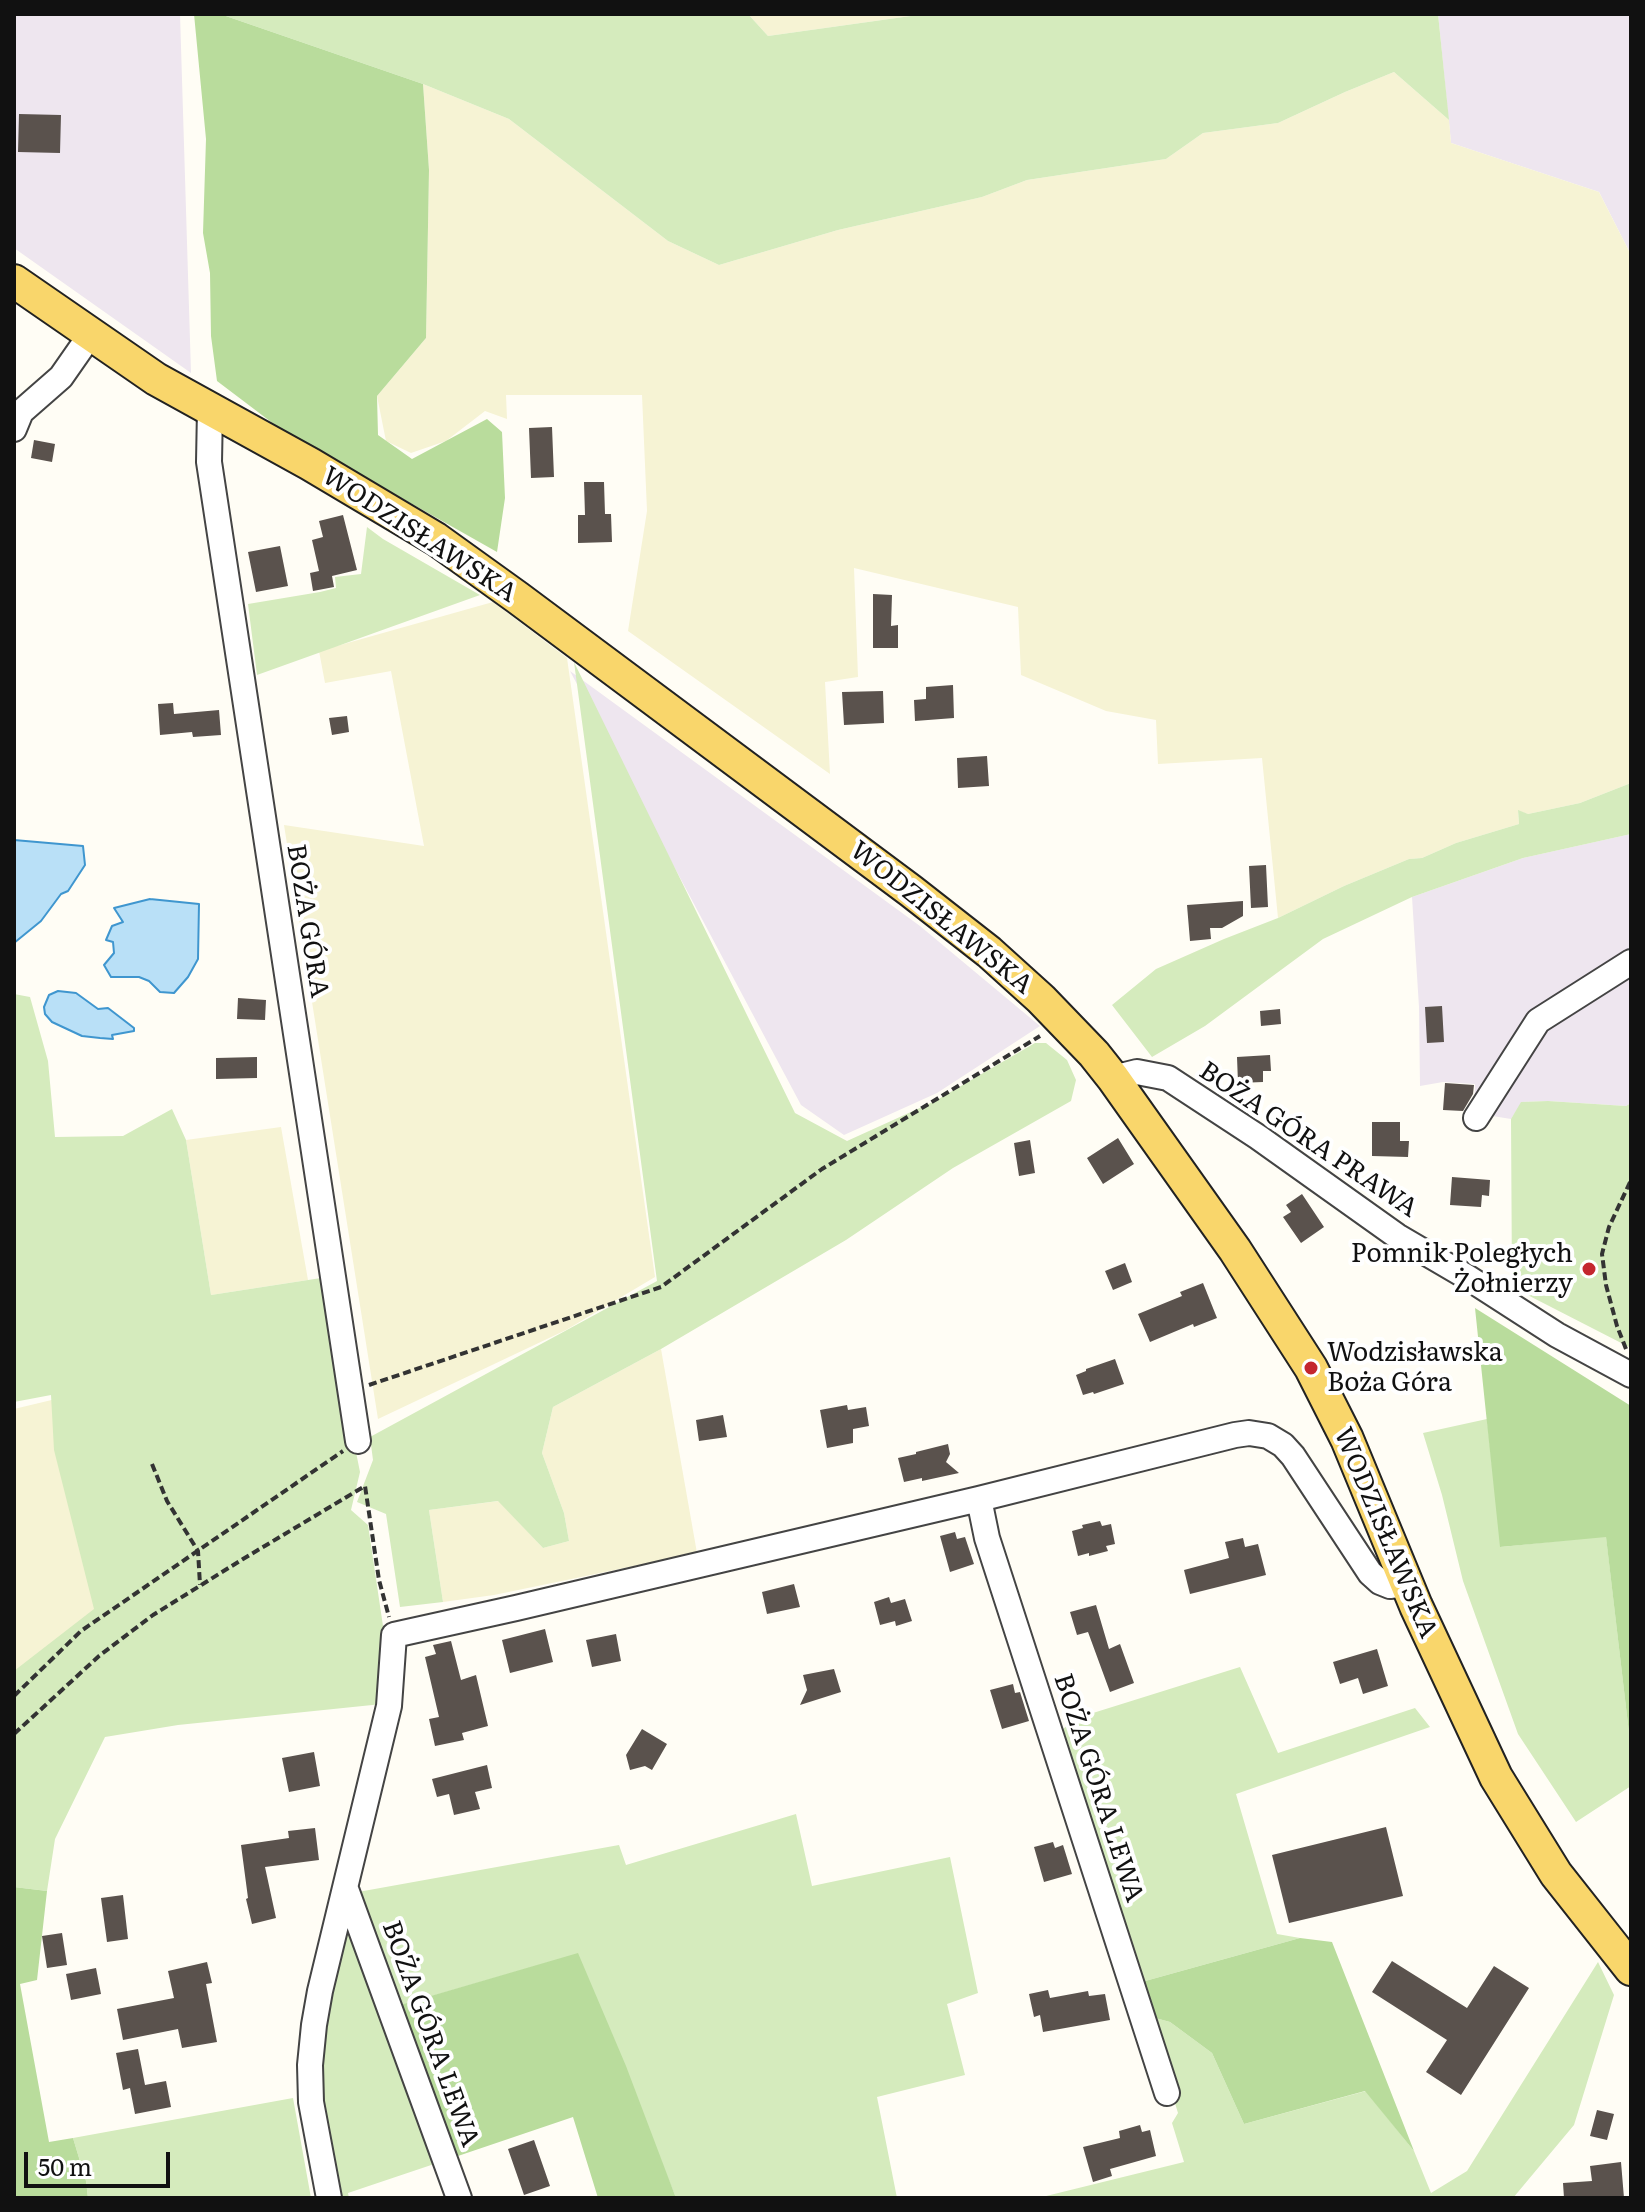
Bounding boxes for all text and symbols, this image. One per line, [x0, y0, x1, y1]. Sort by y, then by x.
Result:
street label: WODZISŁAWSKA [316, 460, 522, 610]
street label: WODZISŁAWSKA [843, 835, 1039, 1001]
street label: BOŻA GÓRA [279, 842, 335, 1000]
street label: BOŻA GÓRA PRAWA [1193, 1055, 1423, 1225]
place label: Pomnik Poległych Żołnierzy [1351, 1238, 1573, 1300]
marker: Pomnik Poległych Żołnierzy [1580, 1260, 1598, 1278]
place label: Wodzisławska Boża Góra [1327, 1337, 1503, 1398]
marker: Wodzisławska Boża Góra [1302, 1359, 1320, 1377]
street label: WODZISŁAWSKA [1327, 1423, 1443, 1643]
street label: BOŻA GÓRA LEWA [1046, 1670, 1150, 1906]
street label: BOŻA GÓRA LEWA [375, 1917, 485, 2151]
scale bar [28, 2136, 174, 2186]
text: 50 m [38, 2148, 92, 2183]

